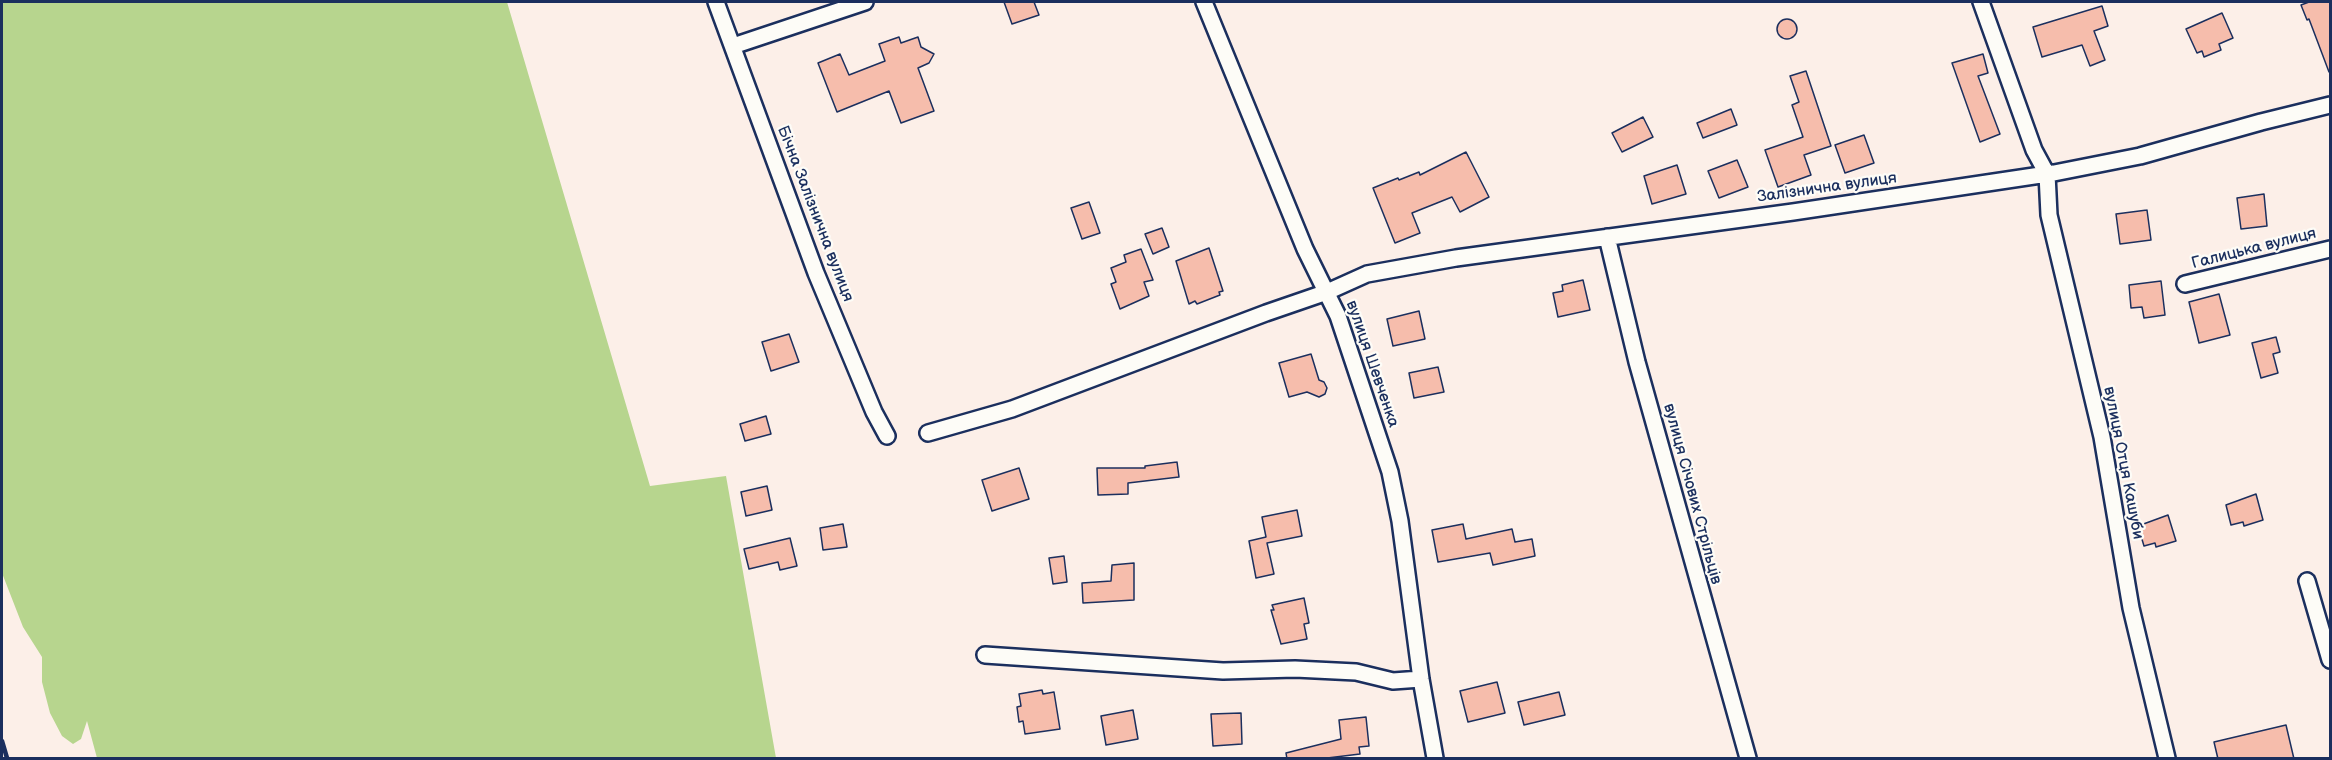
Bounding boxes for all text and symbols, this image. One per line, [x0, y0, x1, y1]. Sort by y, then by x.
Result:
street label: Бічна Залізнична вулиця [773, 123, 857, 305]
street label: Залізнична вулиця [1756, 169, 1898, 207]
street label: Галицька вулиця [2190, 224, 2318, 274]
street label: вулиця Шевченка [1341, 298, 1403, 430]
street label: вулиця Отця Кашуби [2099, 385, 2147, 541]
street label: вулиця Січових Стрільців [1659, 401, 1725, 587]

